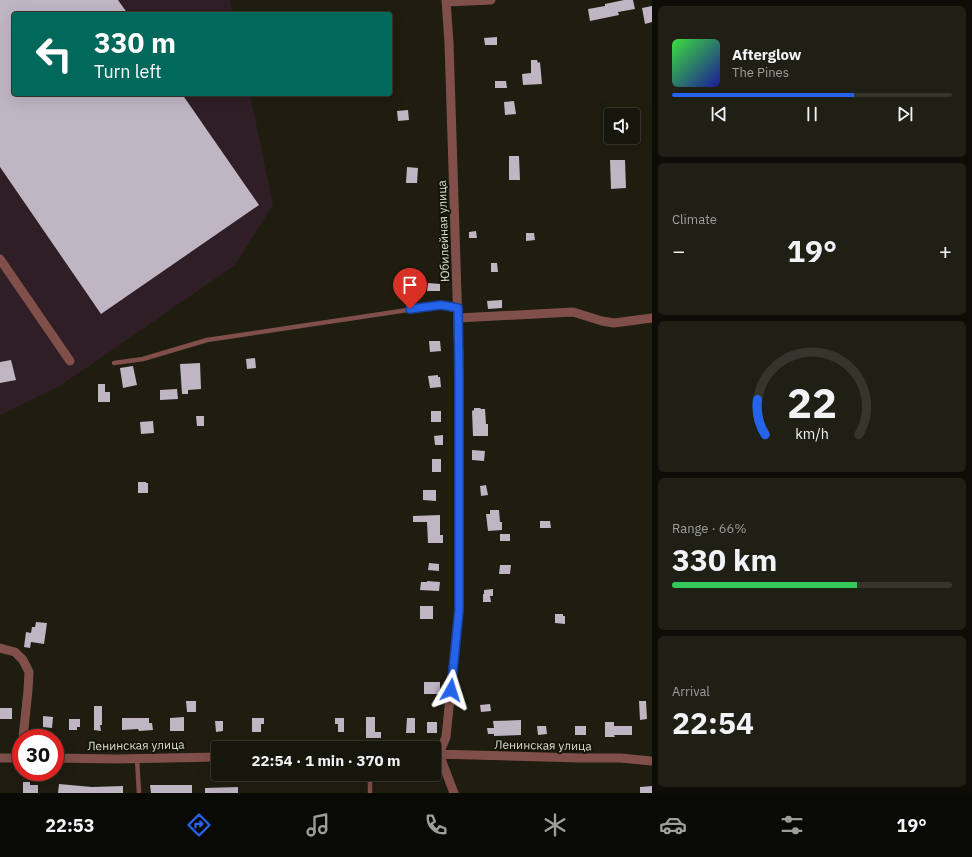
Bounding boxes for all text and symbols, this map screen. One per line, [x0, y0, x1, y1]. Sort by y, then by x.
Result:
text: 330 m [94, 24, 176, 61]
icon: left [28, 28, 80, 80]
text: Afterglow [732, 45, 801, 64]
text: Turn left [94, 60, 162, 83]
text: The Pines [732, 64, 789, 81]
icon: previous [708, 103, 730, 125]
icon: pause [801, 103, 823, 125]
icon: next [894, 103, 916, 125]
map controls [604, 108, 640, 144]
button: sound [604, 108, 640, 144]
street label: Юбилейная улица [434, 179, 452, 282]
text: Climate [672, 211, 717, 228]
text: 19° [787, 231, 837, 270]
text: − [672, 236, 685, 265]
text: + [939, 236, 952, 265]
pin [393, 268, 427, 309]
icon: arrive [399, 274, 421, 296]
text: 22 [787, 374, 837, 428]
text: km/h [795, 423, 829, 442]
text: Range · 66% [672, 520, 746, 537]
text: 330 km [672, 540, 777, 579]
position arrow [430, 669, 472, 711]
text: Arrival [672, 683, 710, 700]
text: 22:54 [672, 703, 754, 742]
speed limit sign: 30 [12, 729, 64, 781]
street label: Ленинская улица [87, 737, 185, 753]
street label: Ленинская улица [494, 737, 592, 753]
text: 22:54 · 1 min · 370 m [252, 751, 400, 770]
icon: directions [185, 811, 213, 839]
icon: music [304, 811, 332, 839]
icon: phone [422, 811, 450, 839]
icon: climate [541, 811, 569, 839]
icon: car [659, 811, 687, 839]
icon: filters [778, 811, 806, 839]
text: 22:53 [45, 814, 94, 837]
text: 19° [897, 814, 927, 837]

